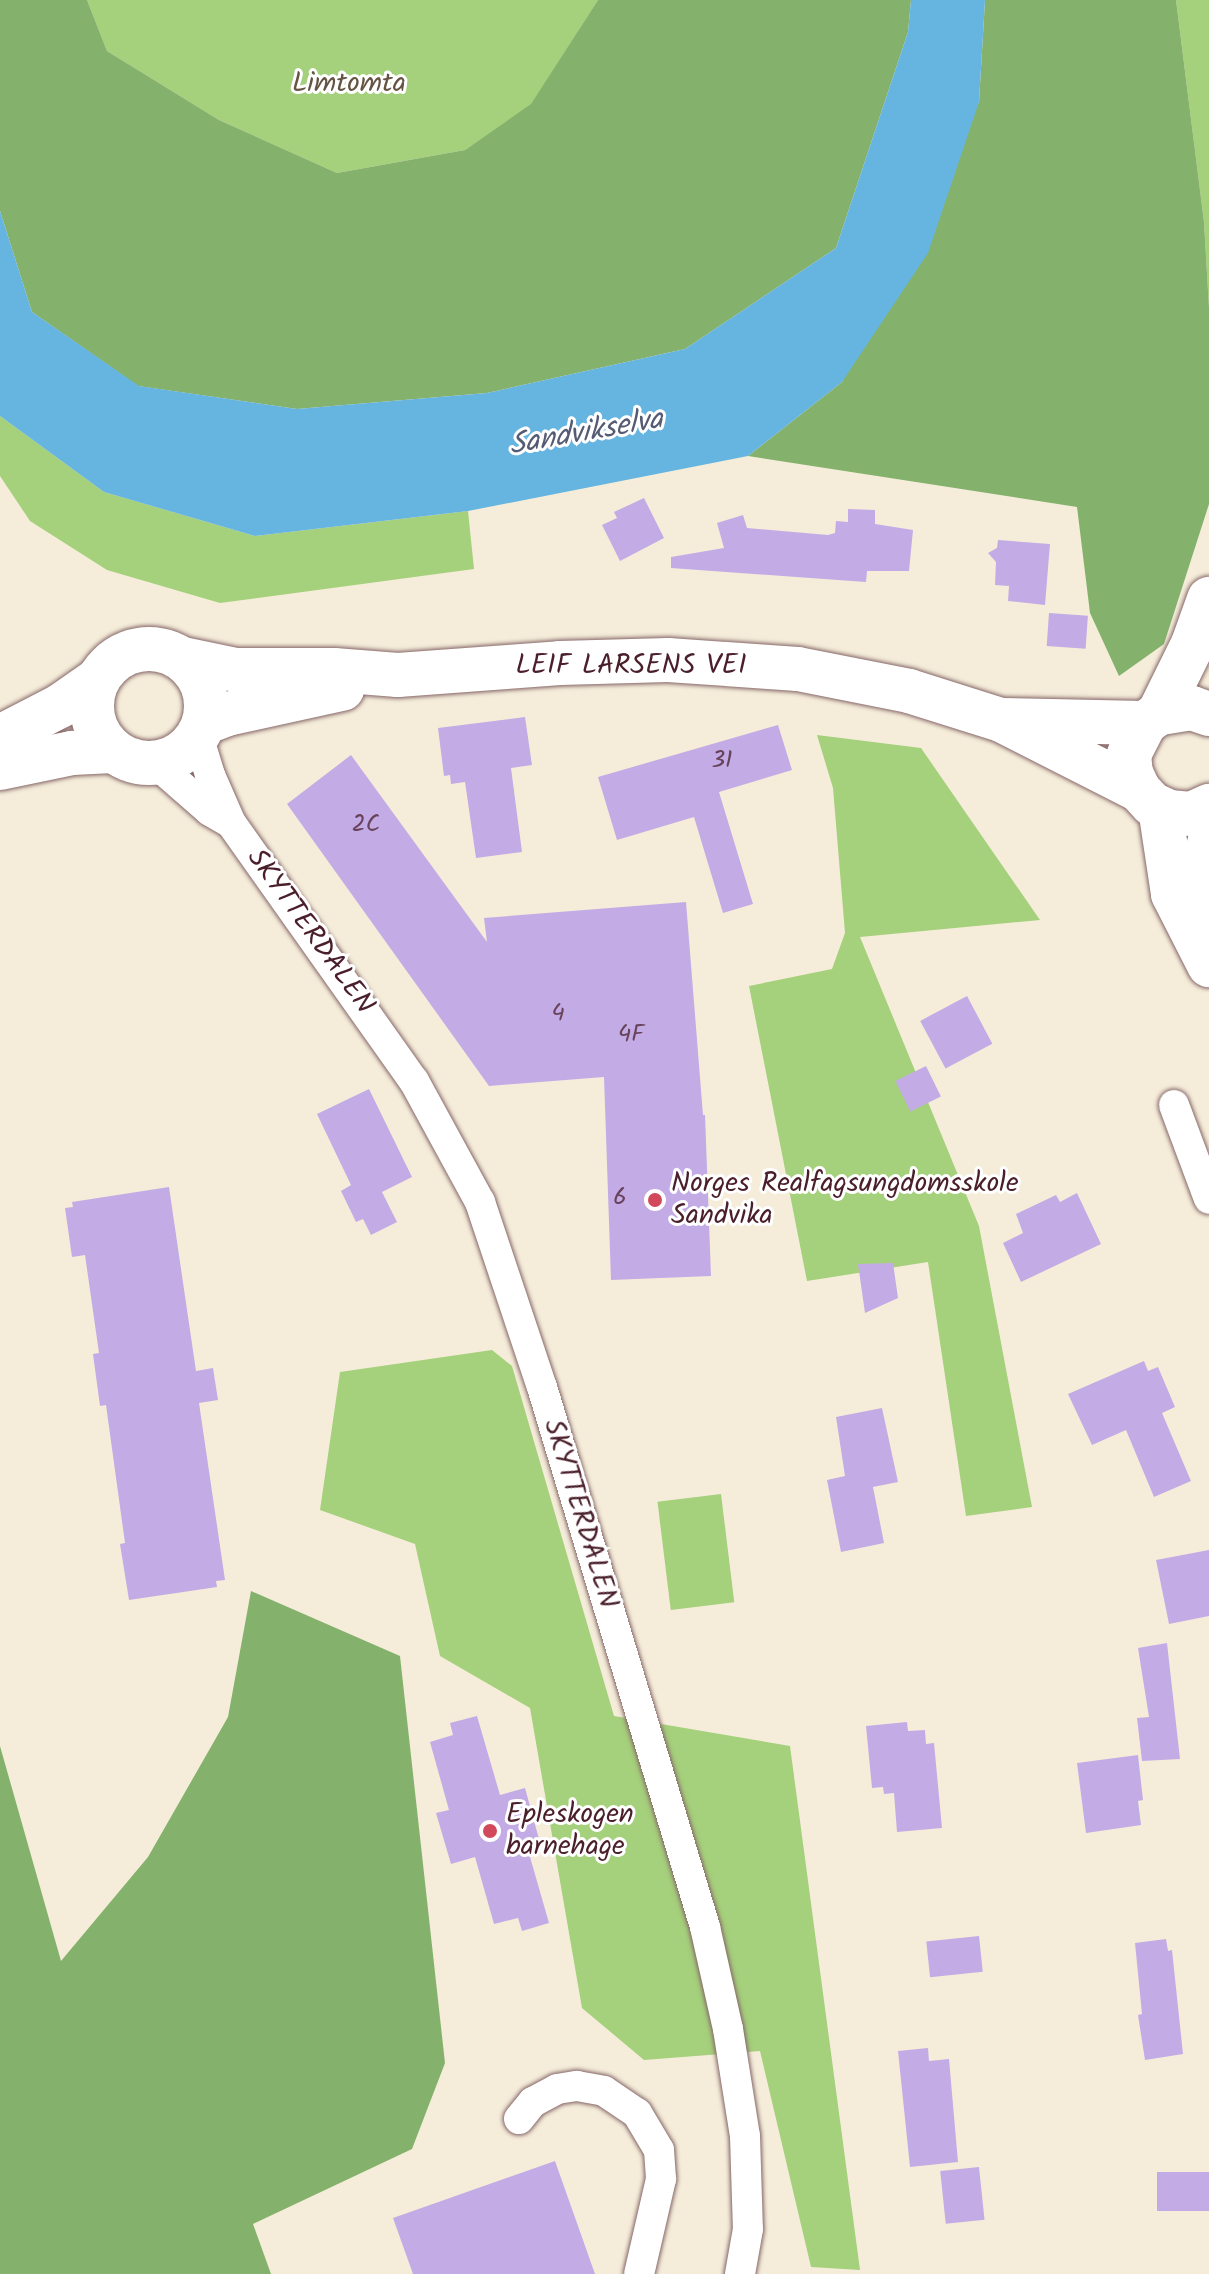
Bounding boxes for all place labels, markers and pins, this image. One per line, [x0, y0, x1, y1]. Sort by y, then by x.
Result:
place label: Norges Realfagsungdomsskole Sandvika [671, 1167, 1019, 1233]
marker: Norges Realfagsungdomsskole Sandvika [646, 1191, 664, 1209]
place label: Epleskogen barnehage [506, 1798, 634, 1864]
marker: Epleskogen barnehage [481, 1822, 499, 1840]

